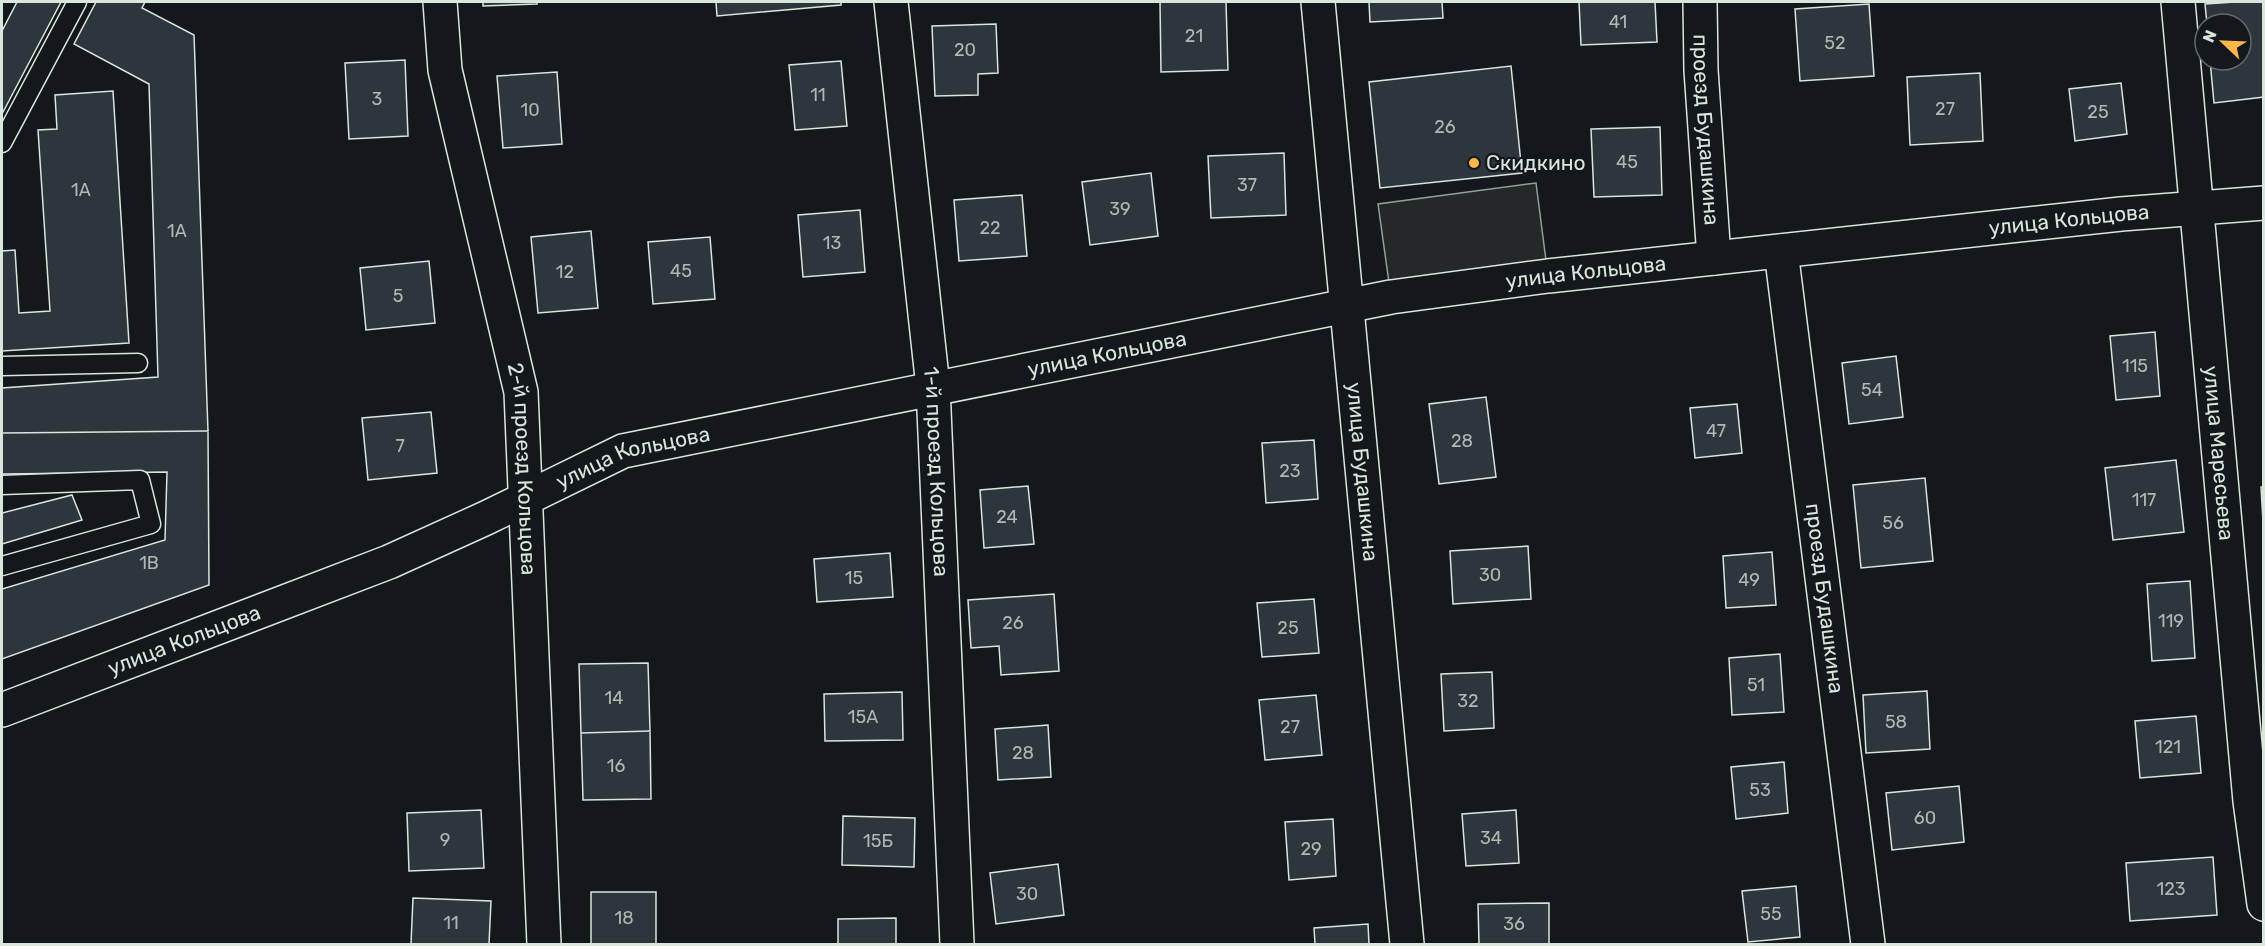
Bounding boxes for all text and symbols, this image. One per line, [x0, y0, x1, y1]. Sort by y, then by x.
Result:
house number: 41 [1609, 11, 1627, 33]
north arrow [2193, 12, 2253, 72]
house number: 21 [1185, 25, 1203, 47]
text: N [2199, 27, 2221, 45]
house number: 52 [1824, 32, 1846, 54]
street label: проезд Будашкина [1688, 34, 1725, 226]
house number: 20 [954, 39, 976, 61]
house number: 11 [810, 84, 826, 106]
house number: 3 [372, 88, 382, 110]
house number: 27 [1935, 98, 1955, 120]
house number: 10 [520, 99, 540, 121]
house number: 25 [2087, 101, 2109, 123]
house number: 26 [1434, 116, 1456, 138]
place label: Скидкино [1486, 150, 1586, 175]
house number: 45 [1616, 151, 1638, 173]
marker: Скидкино [1467, 156, 1481, 170]
house number: 37 [1237, 174, 1257, 196]
house number: 1А [71, 179, 91, 201]
house number: 39 [1109, 198, 1131, 220]
street label: улица Кольцова [1987, 199, 2150, 240]
house number: 22 [979, 217, 1001, 239]
house number: 1А [167, 220, 187, 242]
house number: 13 [823, 232, 841, 254]
street label: улица Кольцова [1504, 250, 1667, 294]
house number: 45 [670, 260, 692, 282]
house number: 12 [556, 261, 574, 283]
house number: 5 [393, 285, 403, 307]
street label: улица Кольцова [1025, 325, 1188, 382]
house number: 115 [2122, 355, 2148, 377]
street label: 2-й проезд Кольцова [503, 360, 542, 576]
street label: 1-й проезд Кольцова [919, 365, 954, 577]
street label: улица Маресьева [2199, 365, 2239, 542]
house number: 54 [1861, 379, 1883, 401]
street label: улица Будашкина [1342, 381, 1384, 563]
house number: 47 [1706, 420, 1726, 442]
street label: улица Кольцова [552, 421, 712, 494]
house number: 28 [1451, 430, 1473, 452]
house number: 7 [395, 435, 405, 457]
house number: 23 [1279, 460, 1301, 482]
house number: 117 [2132, 489, 2156, 511]
street label: проезд Будашкина [1801, 502, 1849, 695]
house number: 24 [996, 506, 1018, 528]
house number: 56 [1882, 512, 1904, 534]
house number: 1В [139, 552, 159, 574]
house number: 30 [1479, 564, 1501, 586]
house number: 15 [845, 567, 863, 589]
house number: 49 [1738, 569, 1760, 591]
street label: улица Кольцова [104, 599, 264, 680]
house number: 119 [2158, 610, 2184, 632]
house number: 26 [1002, 612, 1024, 634]
house number: 25 [1277, 617, 1299, 639]
house number: 51 [1747, 674, 1765, 696]
house number: 14 [605, 687, 623, 709]
house number: 32 [1457, 690, 1479, 712]
house number: 15А [848, 706, 878, 728]
house number: 58 [1885, 711, 1907, 733]
house number: 27 [1280, 716, 1300, 738]
house number: 121 [2155, 736, 2181, 758]
house number: 28 [1012, 742, 1034, 764]
house number: 16 [607, 755, 625, 777]
house number: 53 [1749, 779, 1771, 801]
house number: 60 [1914, 807, 1936, 829]
house number: 34 [1480, 827, 1502, 849]
house number: 9 [440, 829, 450, 851]
house number: 15Б [863, 830, 893, 852]
house number: 29 [1300, 838, 1322, 860]
house number: 123 [2156, 878, 2186, 900]
house number: 30 [1016, 883, 1038, 905]
house number: 55 [1760, 903, 1782, 925]
house number: 18 [614, 907, 634, 929]
house number: 11 [443, 912, 459, 934]
house number: 36 [1503, 913, 1525, 935]

